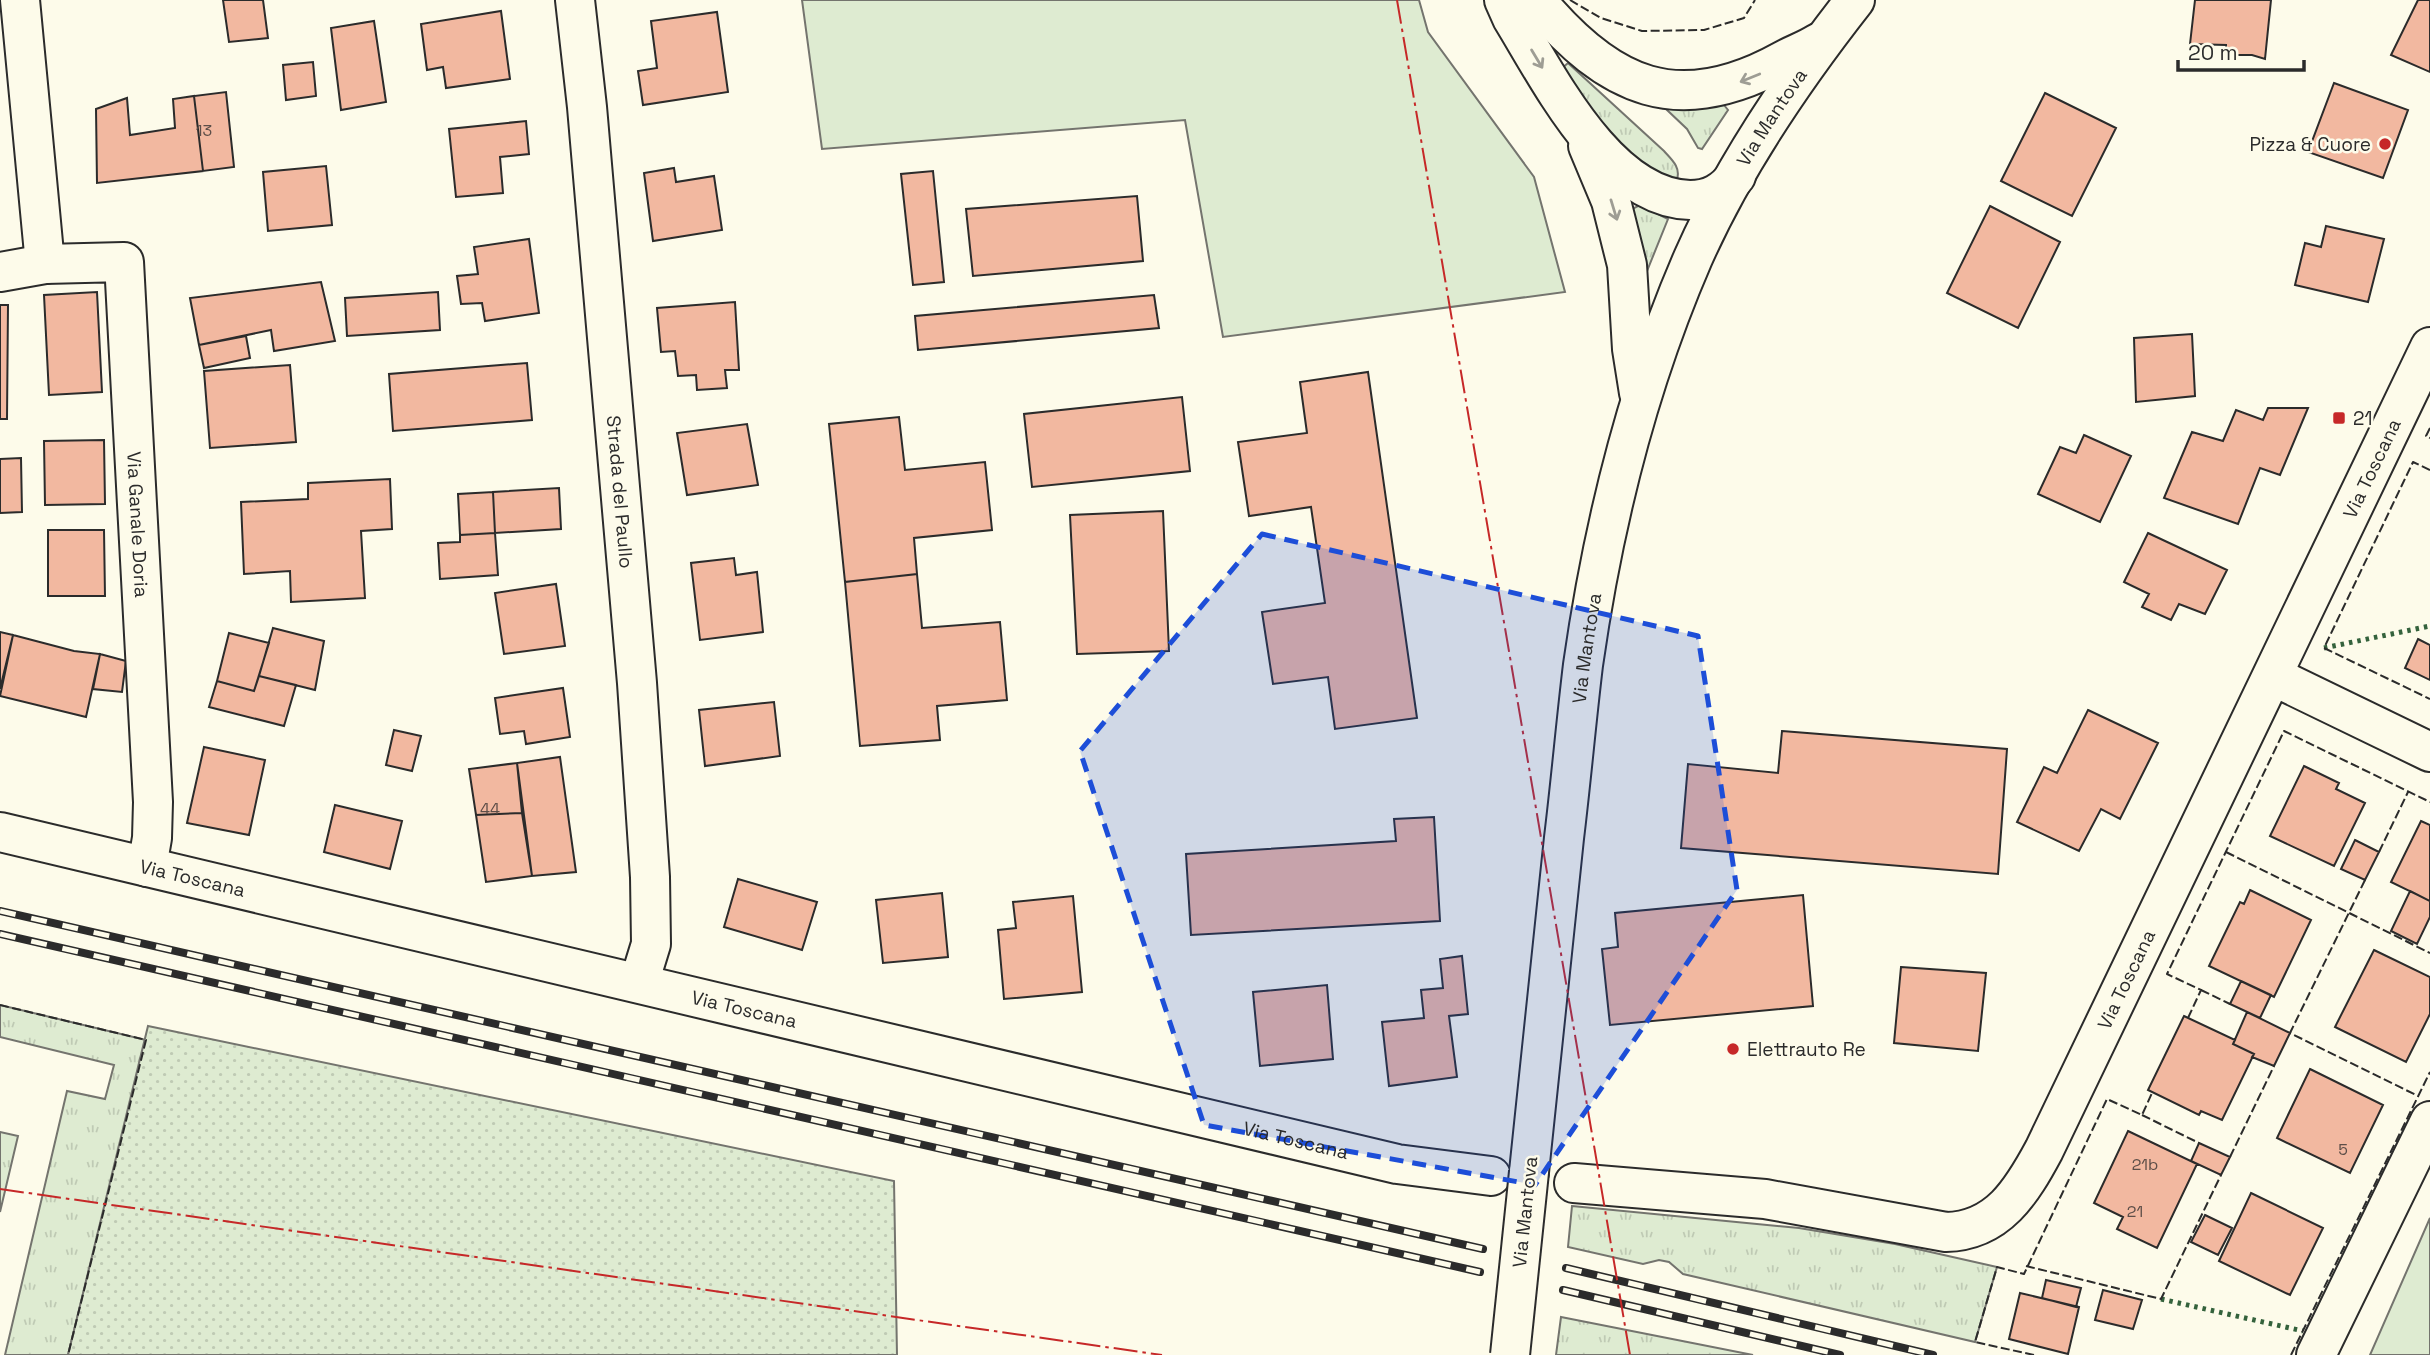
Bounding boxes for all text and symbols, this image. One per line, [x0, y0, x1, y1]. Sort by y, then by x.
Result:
scale bar [2178, 28, 2304, 72]
text: 20 m [2188, 39, 2238, 66]
one-way arrow [1530, 49, 1544, 69]
street label: Via Mantova [1730, 63, 1812, 171]
one-way arrow [1740, 72, 1761, 85]
house number: 13 [196, 120, 212, 141]
place label: Pizza & Cuore [2249, 132, 2371, 157]
marker: Pizza & Cuore [2377, 136, 2393, 152]
one-way arrow [1608, 199, 1621, 221]
place label: 21 [2353, 406, 2372, 431]
marker: 21 [2331, 410, 2347, 426]
street label: Strada del Paullo [601, 414, 640, 569]
street label: Via Toscana [2337, 414, 2406, 522]
street label: Via Ganale Doria [122, 451, 154, 598]
street label: Via Mantova [1566, 591, 1607, 705]
house number: 44 [480, 798, 500, 819]
street label: Via Toscana [137, 853, 248, 902]
street label: Via Toscana [2091, 925, 2161, 1033]
street label: Via Toscana [689, 984, 800, 1034]
place label: Elettrauto Re [1747, 1037, 1866, 1062]
marker: Elettrauto Re [1725, 1041, 1741, 1057]
street label: Via Toscana [1241, 1115, 1351, 1165]
house number: 5 [2338, 1139, 2348, 1160]
house number: 21b [2132, 1154, 2158, 1175]
street label: Via Mantova [1507, 1155, 1543, 1269]
house number: 21 [2127, 1201, 2143, 1222]

